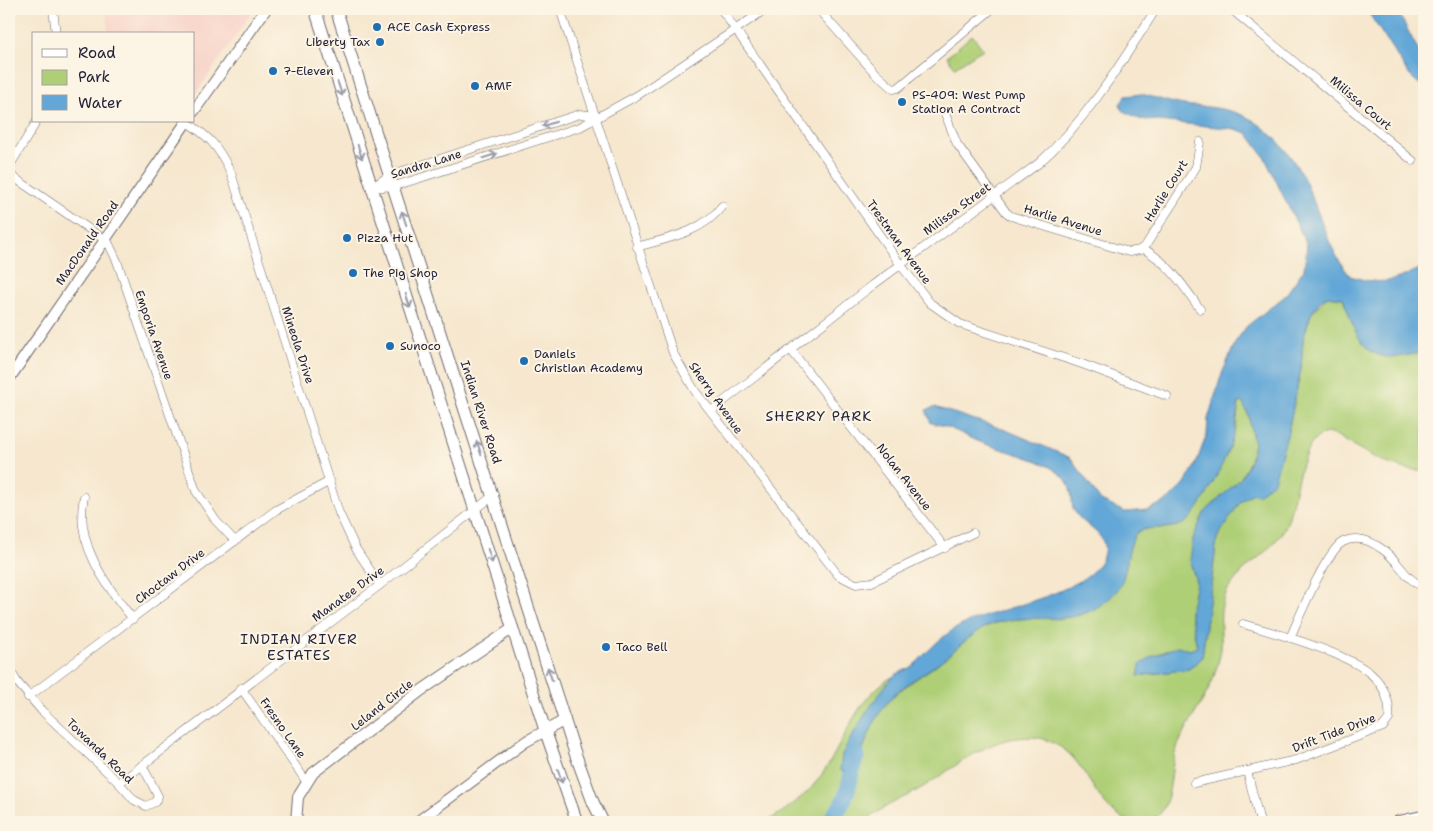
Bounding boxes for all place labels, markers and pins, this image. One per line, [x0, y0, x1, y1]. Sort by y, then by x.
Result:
place label: ACE Cash Express [387, 19, 490, 35]
marker: ACE Cash Express [371, 21, 383, 33]
place label: Liberty Tax [306, 34, 370, 50]
marker: Liberty Tax [374, 36, 386, 48]
place label: 7-Eleven [283, 63, 334, 79]
marker: 7-Eleven [267, 65, 279, 77]
place label: AMF [485, 78, 512, 94]
marker: AMF [469, 80, 481, 92]
place label: PS-409: West Pump Station A Contract [912, 87, 1026, 117]
marker: PS-409: West Pump Station A Contract [896, 96, 908, 108]
place label: Pizza Hut [357, 230, 413, 246]
marker: Pizza Hut [341, 232, 353, 244]
place label: The Pig Shop [363, 265, 438, 281]
marker: The Pig Shop [347, 267, 359, 279]
place label: Sunoco [400, 338, 441, 354]
marker: Sunoco [384, 340, 396, 352]
place label: Daniels Christian Academy [534, 346, 643, 376]
marker: Daniels Christian Academy [518, 355, 530, 367]
place label: Taco Bell [616, 639, 668, 655]
marker: Taco Bell [600, 641, 612, 653]

